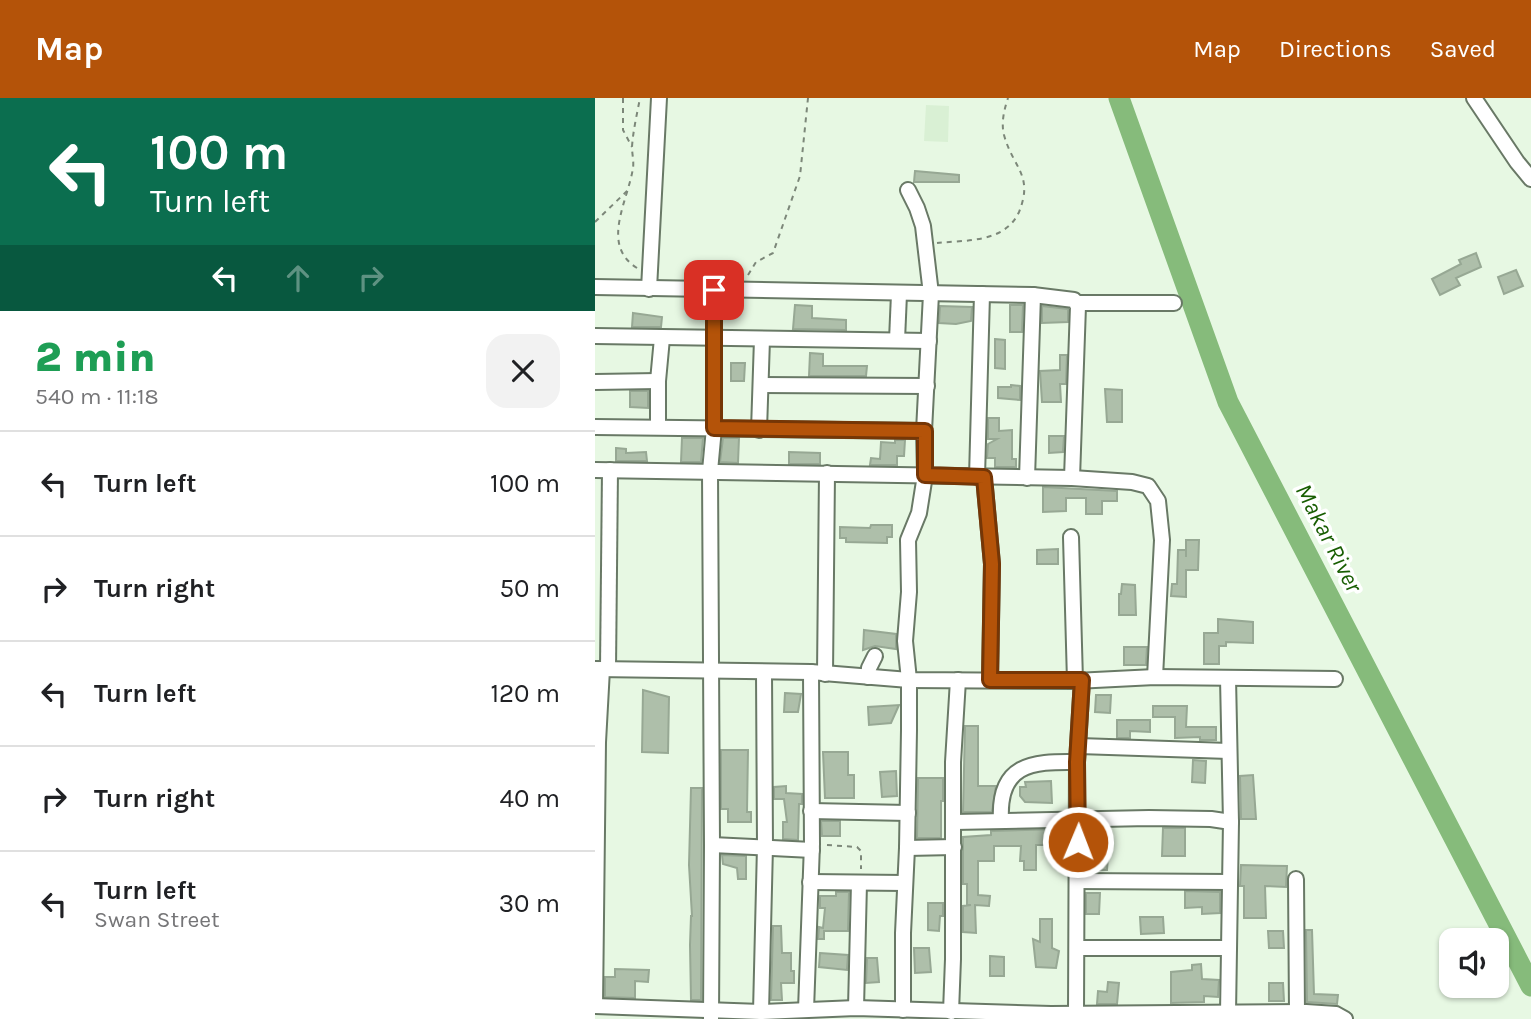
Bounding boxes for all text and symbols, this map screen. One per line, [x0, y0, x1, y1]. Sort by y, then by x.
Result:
text: Map [35, 30, 103, 68]
text: Map [1193, 35, 1241, 63]
text: Directions [1279, 35, 1392, 63]
text: Saved [1430, 35, 1496, 63]
text: 100 m [150, 124, 288, 181]
icon: left [35, 126, 126, 217]
text: Turn left [150, 183, 270, 220]
icon: left [206, 259, 244, 297]
icon: ahead [279, 259, 317, 297]
icon: right [352, 259, 390, 297]
pin [684, 260, 744, 320]
icon: arrive [695, 271, 733, 309]
text: 2 min [35, 332, 155, 382]
button: close [486, 334, 560, 408]
text: 540 m · 11:18 [35, 383, 159, 410]
icon: left [35, 465, 73, 503]
text: Turn left [94, 468, 196, 499]
text: 100 m [490, 468, 560, 499]
water label: Makar River [1290, 479, 1369, 598]
icon: right [35, 570, 73, 608]
text: Turn right [94, 573, 215, 604]
text: 50 m [499, 573, 560, 604]
icon: left [35, 675, 73, 713]
text: Turn left [94, 678, 196, 709]
text: 120 m [490, 678, 560, 709]
icon: right [35, 780, 73, 818]
text: Turn right [94, 783, 215, 814]
text: 40 m [500, 783, 560, 814]
position arrow [1041, 805, 1115, 879]
text: Turn left [94, 875, 196, 906]
icon: left [35, 885, 73, 923]
text: 30 m [499, 888, 560, 919]
text: Swan Street [94, 906, 220, 933]
map controls [1439, 928, 1509, 998]
button: sound [1439, 928, 1509, 998]

